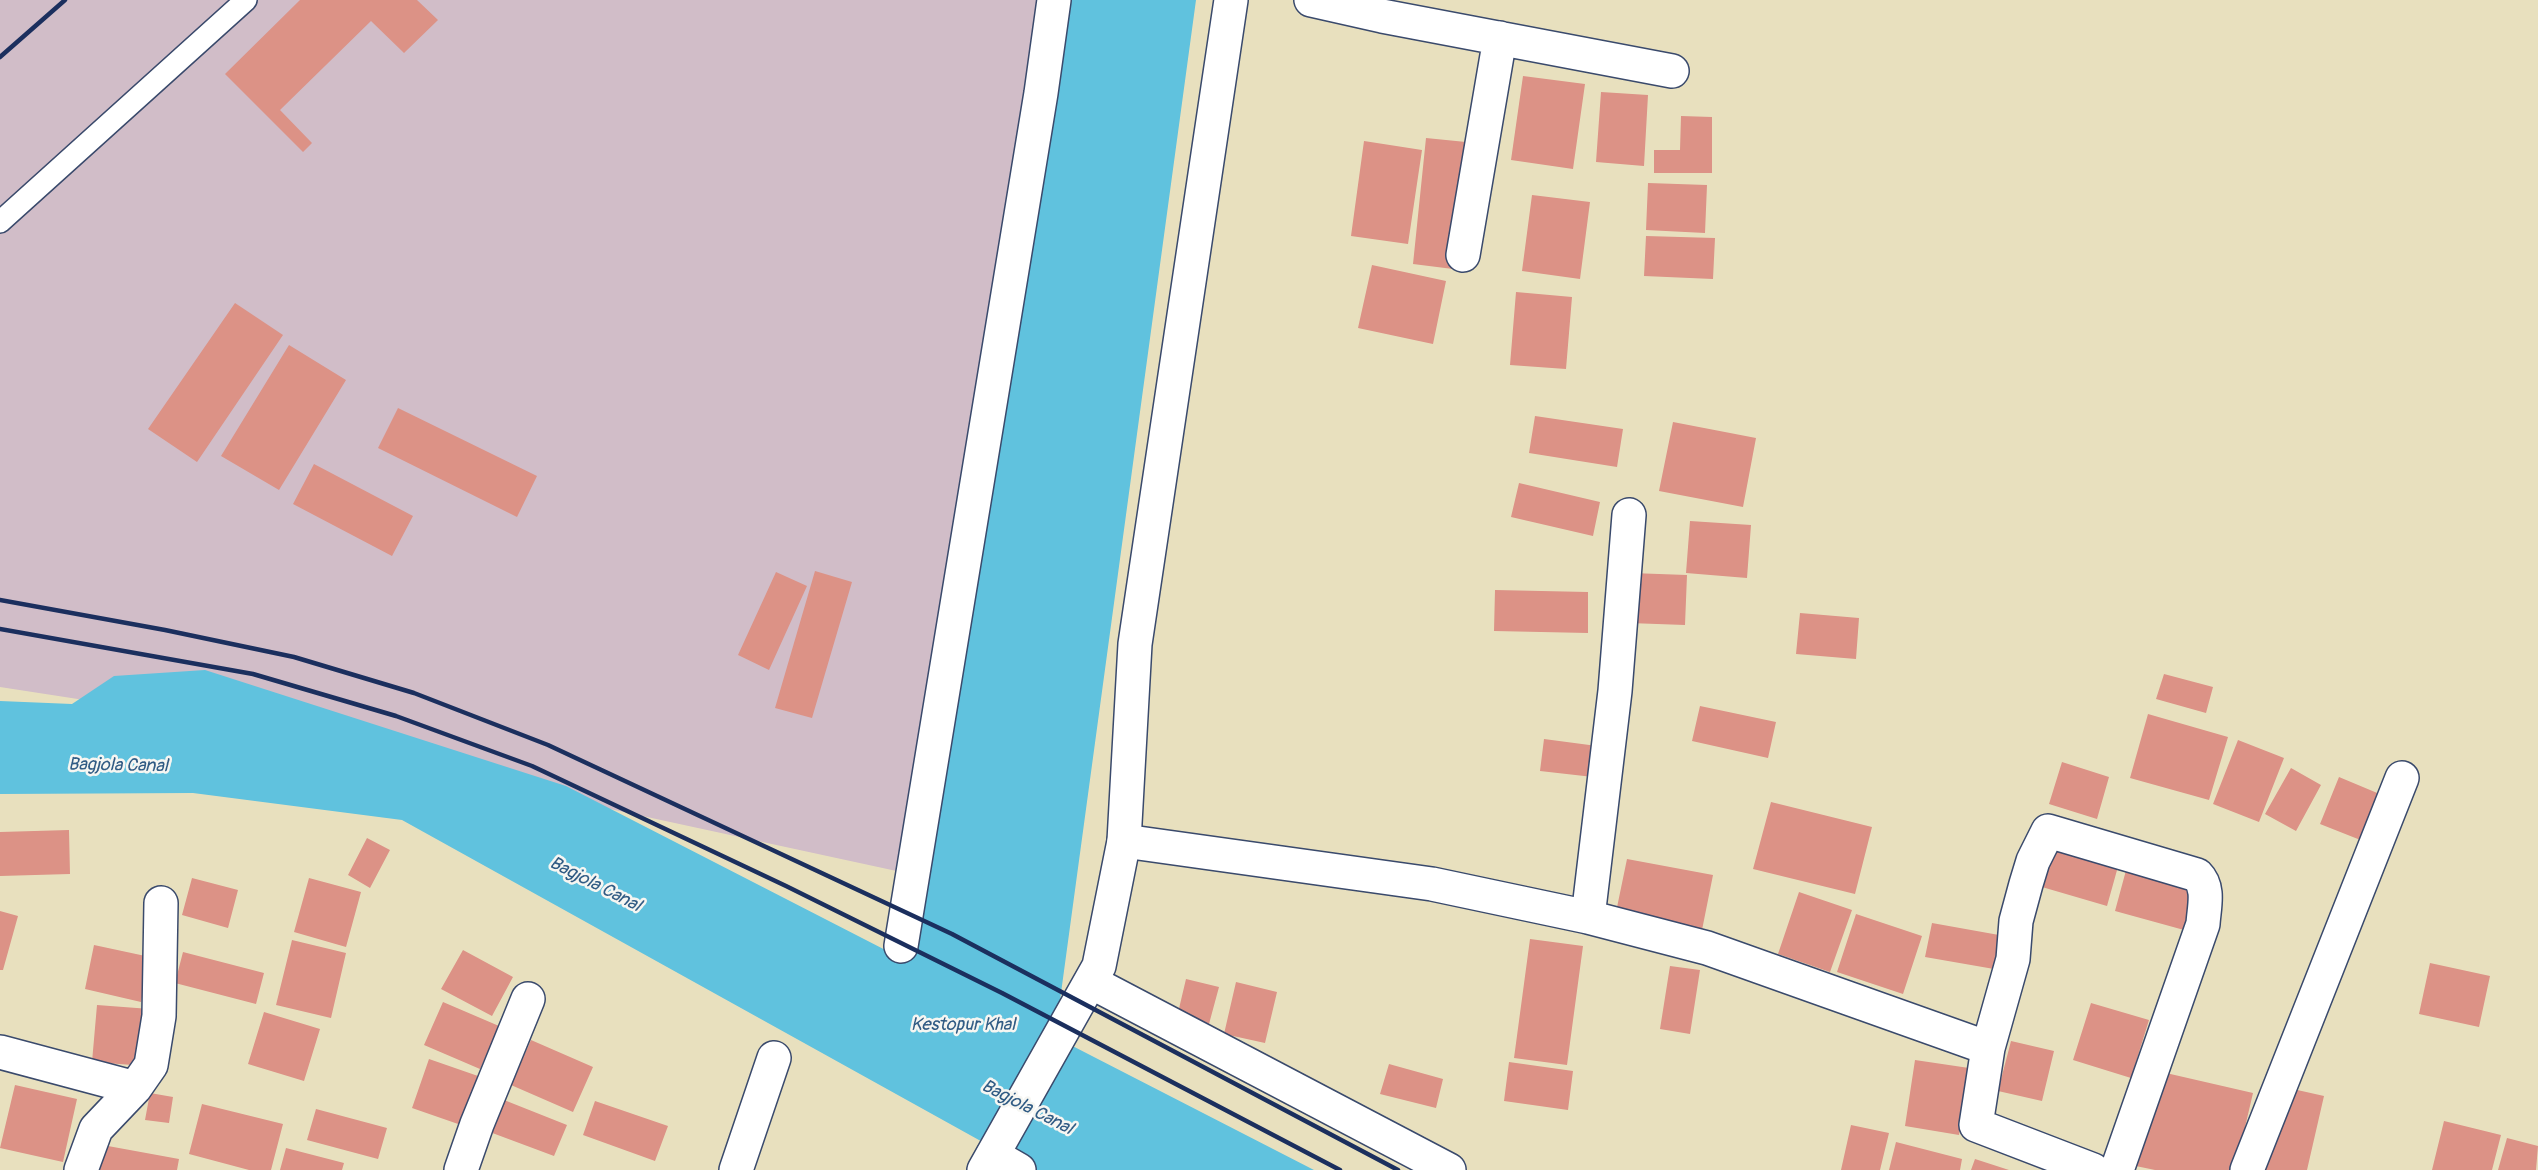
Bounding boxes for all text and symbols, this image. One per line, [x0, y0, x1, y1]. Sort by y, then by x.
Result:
water label: Bagjola Canal [68, 754, 168, 778]
water label: Bagjola Canal [546, 853, 644, 917]
water label: Kestopur Khal [911, 1014, 1015, 1036]
water label: Bagjola Canal [978, 1076, 1076, 1140]

